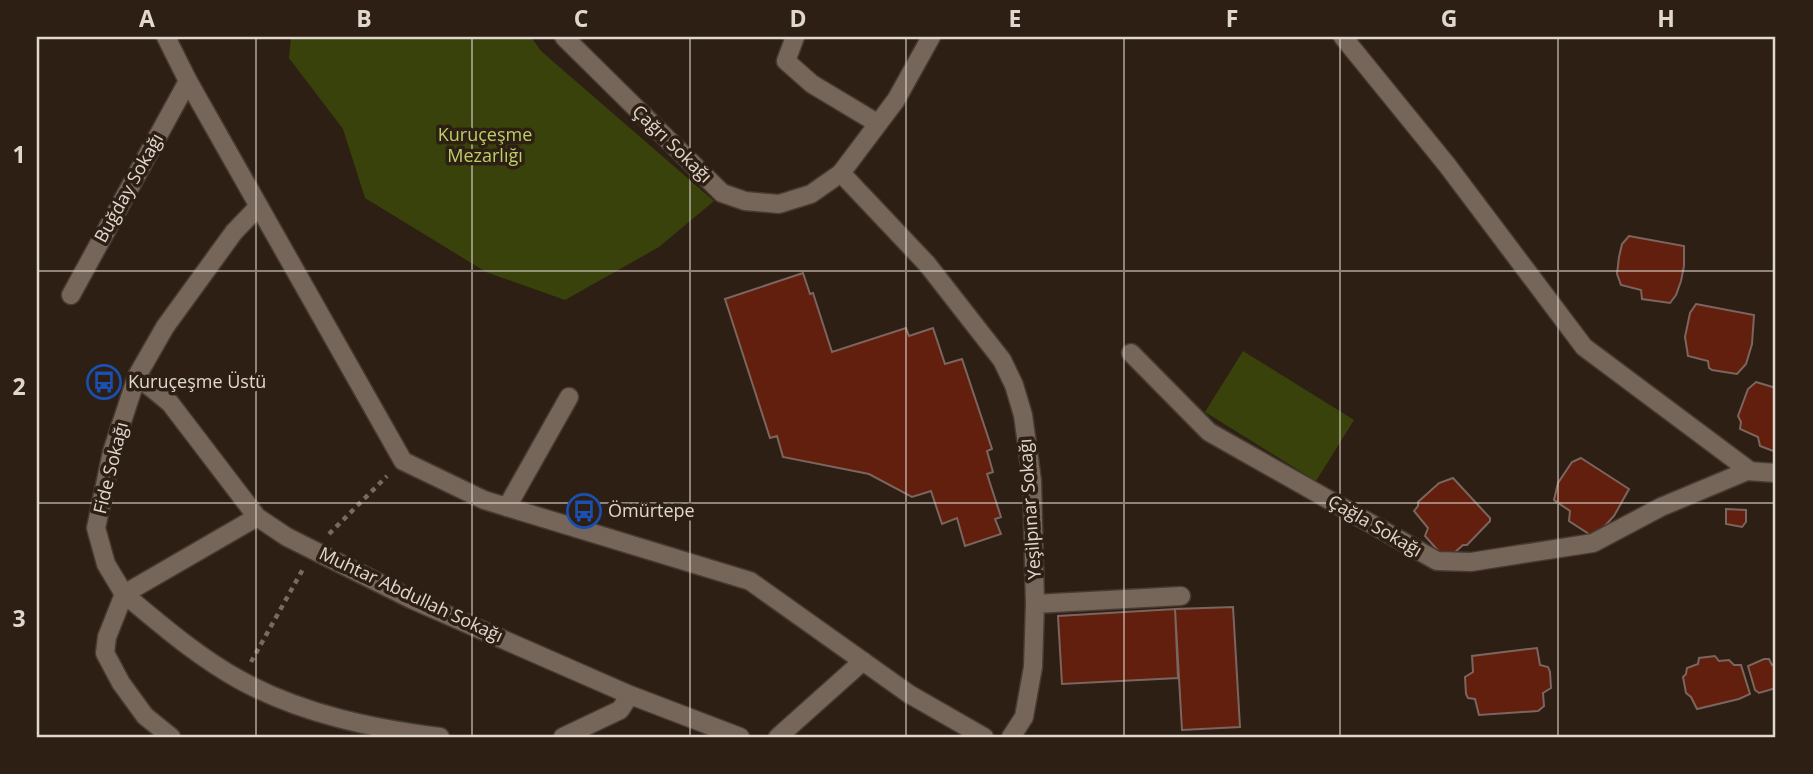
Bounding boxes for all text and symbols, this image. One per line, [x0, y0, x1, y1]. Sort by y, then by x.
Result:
text: A [139, 2, 155, 34]
text: B [356, 2, 372, 34]
text: C [574, 2, 588, 34]
text: D [789, 2, 807, 34]
text: E [1009, 2, 1021, 34]
text: F [1226, 2, 1238, 34]
text: G [1441, 2, 1457, 34]
text: H [1657, 2, 1675, 34]
street label: Çağrı Sokağı [628, 99, 718, 187]
park label: Kuruçeşme Mezarlığı [438, 122, 532, 167]
street label: Buğday Sokağı [88, 129, 168, 247]
text: 1 [12, 138, 26, 170]
bus stop icon: Kuruçeşme Üstü [85, 363, 123, 401]
place label: Kuruçeşme Üstü [128, 369, 266, 393]
text: 2 [12, 370, 26, 402]
street label: Fide Sokağı [87, 419, 133, 516]
street label: Yeşilpınar Sokağı [1012, 438, 1046, 580]
street label: Çağla Sokağı [1324, 489, 1427, 562]
bus stop icon: Ömürtepe [565, 492, 603, 530]
place label: Ömürtepe [608, 498, 695, 522]
street label: Muhtar Abdullah Sokağı [316, 541, 507, 647]
text: 3 [12, 602, 26, 634]

